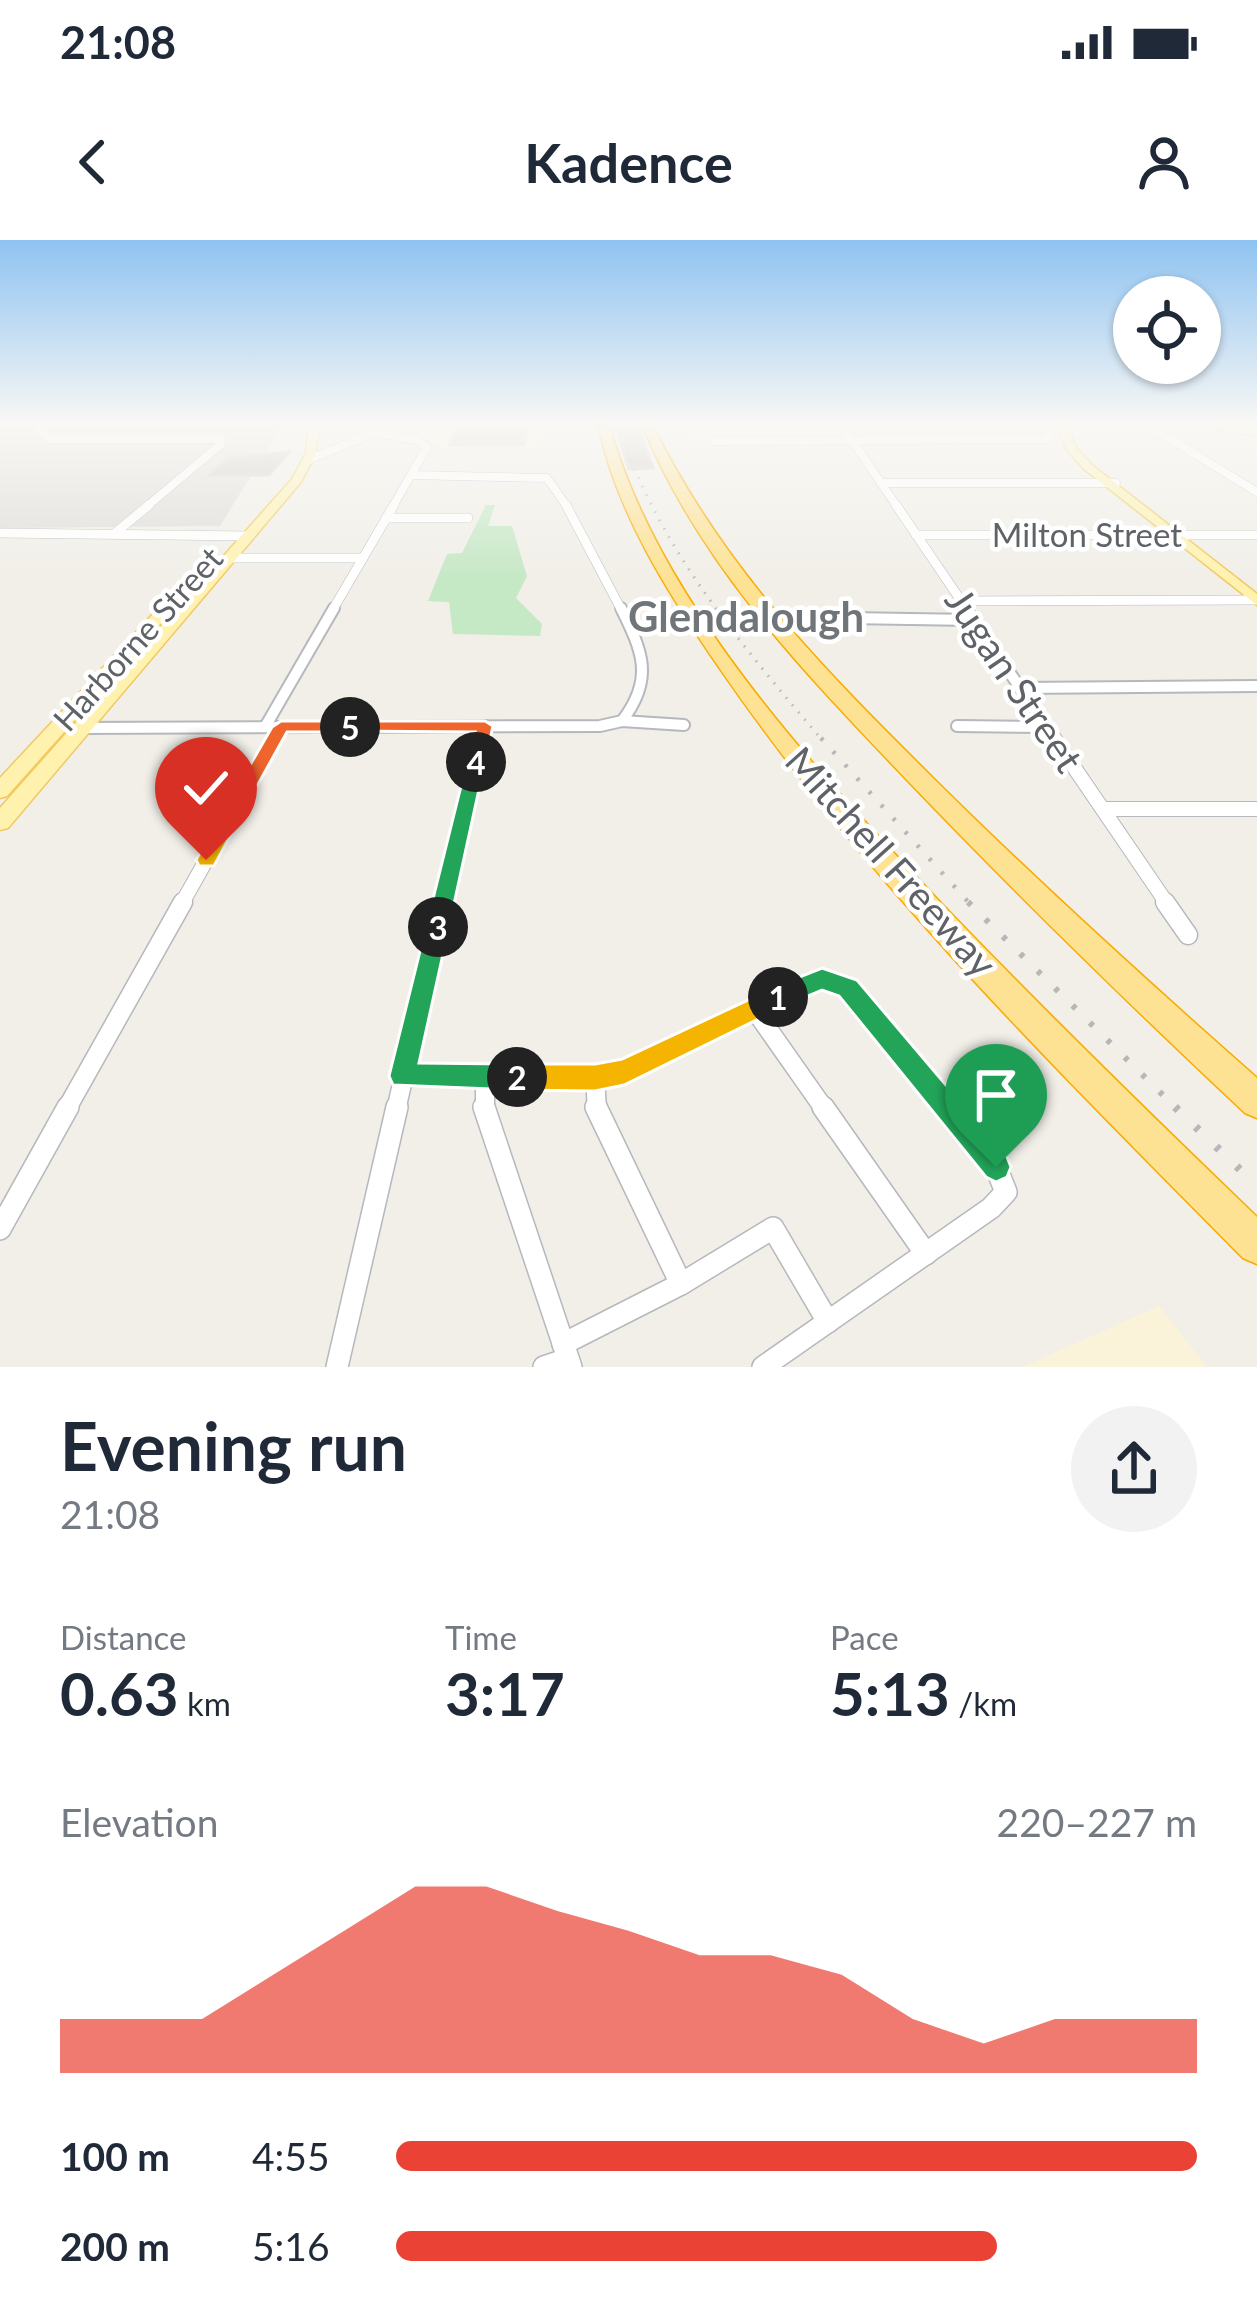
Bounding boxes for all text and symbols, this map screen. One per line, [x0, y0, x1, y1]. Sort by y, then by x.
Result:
text: 21:08 [60, 15, 176, 69]
icon: back [60, 129, 126, 195]
icon: person [1131, 129, 1197, 195]
text: Kadence [524, 130, 733, 195]
map controls [1113, 276, 1221, 384]
button: locate [1113, 276, 1221, 384]
street label: Milton Street [992, 514, 1182, 554]
street label: Harborne Street [44, 538, 230, 738]
street label: Jugan Street [937, 579, 1093, 780]
district label: Glendalough [628, 591, 864, 641]
pin: 5 [320, 697, 380, 757]
text: 5 [340, 707, 360, 747]
pin: 4 [446, 732, 506, 792]
pin [155, 737, 257, 860]
street label: Mitchell Freeway [777, 737, 1007, 985]
text: 4 [466, 742, 486, 782]
icon: check [173, 755, 239, 821]
pin: 3 [408, 897, 468, 957]
text: 3 [428, 907, 448, 947]
pin: 1 [748, 967, 808, 1027]
text: 1 [768, 977, 788, 1017]
pin [945, 1044, 1047, 1167]
pin: 2 [487, 1047, 547, 1107]
text: 2 [507, 1057, 527, 1097]
icon: arrive [963, 1062, 1029, 1128]
text: Evening run [60, 1406, 407, 1485]
button: share [1071, 1406, 1197, 1532]
text: 21:08 [60, 1491, 160, 1537]
text: Distance [60, 1617, 187, 1657]
text: Time [445, 1617, 517, 1657]
text: Pace [830, 1617, 899, 1657]
text: 0.63 [60, 1657, 179, 1729]
text: 3:17 [445, 1657, 565, 1729]
text: 5:13 [830, 1657, 950, 1729]
text: km [179, 1683, 231, 1723]
text: /km [950, 1683, 1017, 1723]
text: Elevation [60, 1799, 218, 1845]
text: 220–227 m [997, 1799, 1197, 1845]
text: 100 m [60, 2133, 170, 2179]
text: 4:55 [252, 2133, 330, 2179]
text: 200 m [60, 2223, 170, 2269]
text: 5:16 [252, 2223, 330, 2269]

